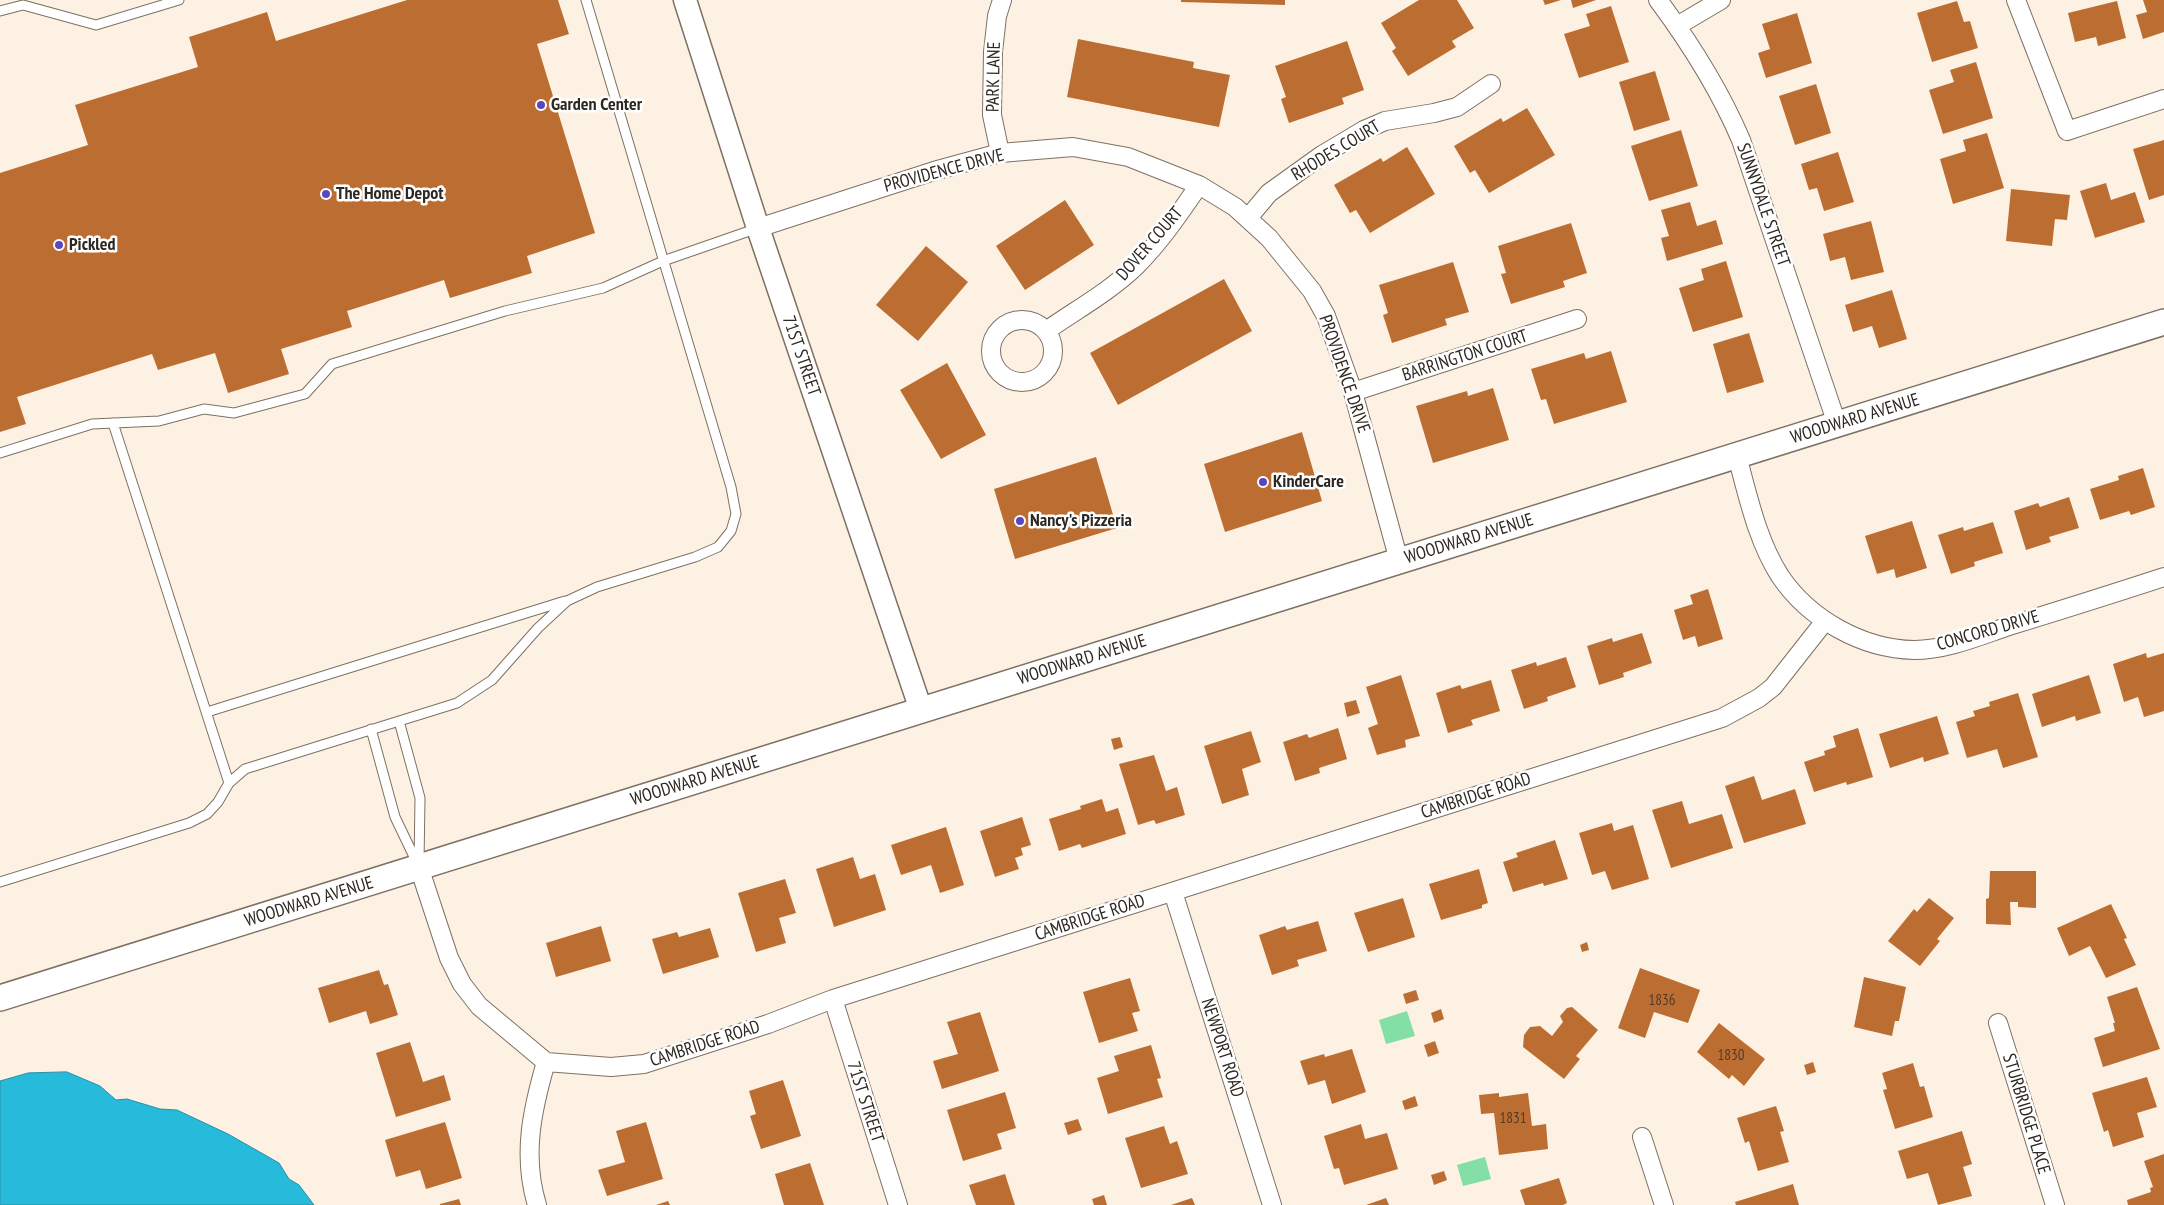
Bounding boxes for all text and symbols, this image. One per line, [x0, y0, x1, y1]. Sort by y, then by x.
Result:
street label: PARK LANE [983, 42, 1005, 112]
place label: Garden Center [551, 94, 642, 116]
marker: Garden Center [535, 99, 547, 111]
street label: RHODES COURT [1288, 116, 1384, 186]
street label: SUNNYDALE STREET [1732, 140, 1794, 270]
street label: PROVIDENCE DRIVE [882, 145, 1006, 197]
place label: The Home Depot [336, 183, 444, 205]
marker: The Home Depot [320, 188, 332, 200]
street label: DOVER COURT [1112, 203, 1188, 285]
place label: Pickled [69, 234, 115, 256]
marker: Pickled [53, 239, 65, 251]
street label: PROVIDENCE DRIVE [1314, 312, 1374, 436]
street label: 71ST STREET [777, 313, 825, 399]
street label: BARRINGTON COURT [1400, 326, 1530, 386]
street label: WOODWARD AVENUE [1788, 389, 1922, 449]
place label: KinderCare [1273, 471, 1344, 493]
marker: KinderCare [1257, 476, 1269, 488]
street label: WOODWARD AVENUE [1402, 509, 1536, 569]
place label: Nancy's Pizzeria [1030, 510, 1132, 532]
marker: Nancy's Pizzeria [1014, 515, 1026, 527]
street label: CONCORD DRIVE [1934, 606, 2042, 656]
street label: WOODWARD AVENUE [1015, 630, 1149, 690]
street label: WOODWARD AVENUE [628, 751, 762, 811]
street label: CAMBRIDGE ROAD [1418, 768, 1534, 824]
street label: WOODWARD AVENUE [242, 872, 376, 932]
street label: CAMBRIDGE ROAD [1032, 890, 1148, 946]
house number: 1836 [1649, 992, 1675, 1010]
street label: NEWPORT ROAD [1196, 996, 1248, 1100]
street label: CAMBRIDGE ROAD [647, 1016, 763, 1072]
house number: 1830 [1718, 1047, 1744, 1065]
street label: STURBRIDGE PLACE [1997, 1051, 2055, 1177]
street label: 71ST STREET [842, 1059, 888, 1145]
house number: 1831 [1500, 1110, 1526, 1128]

